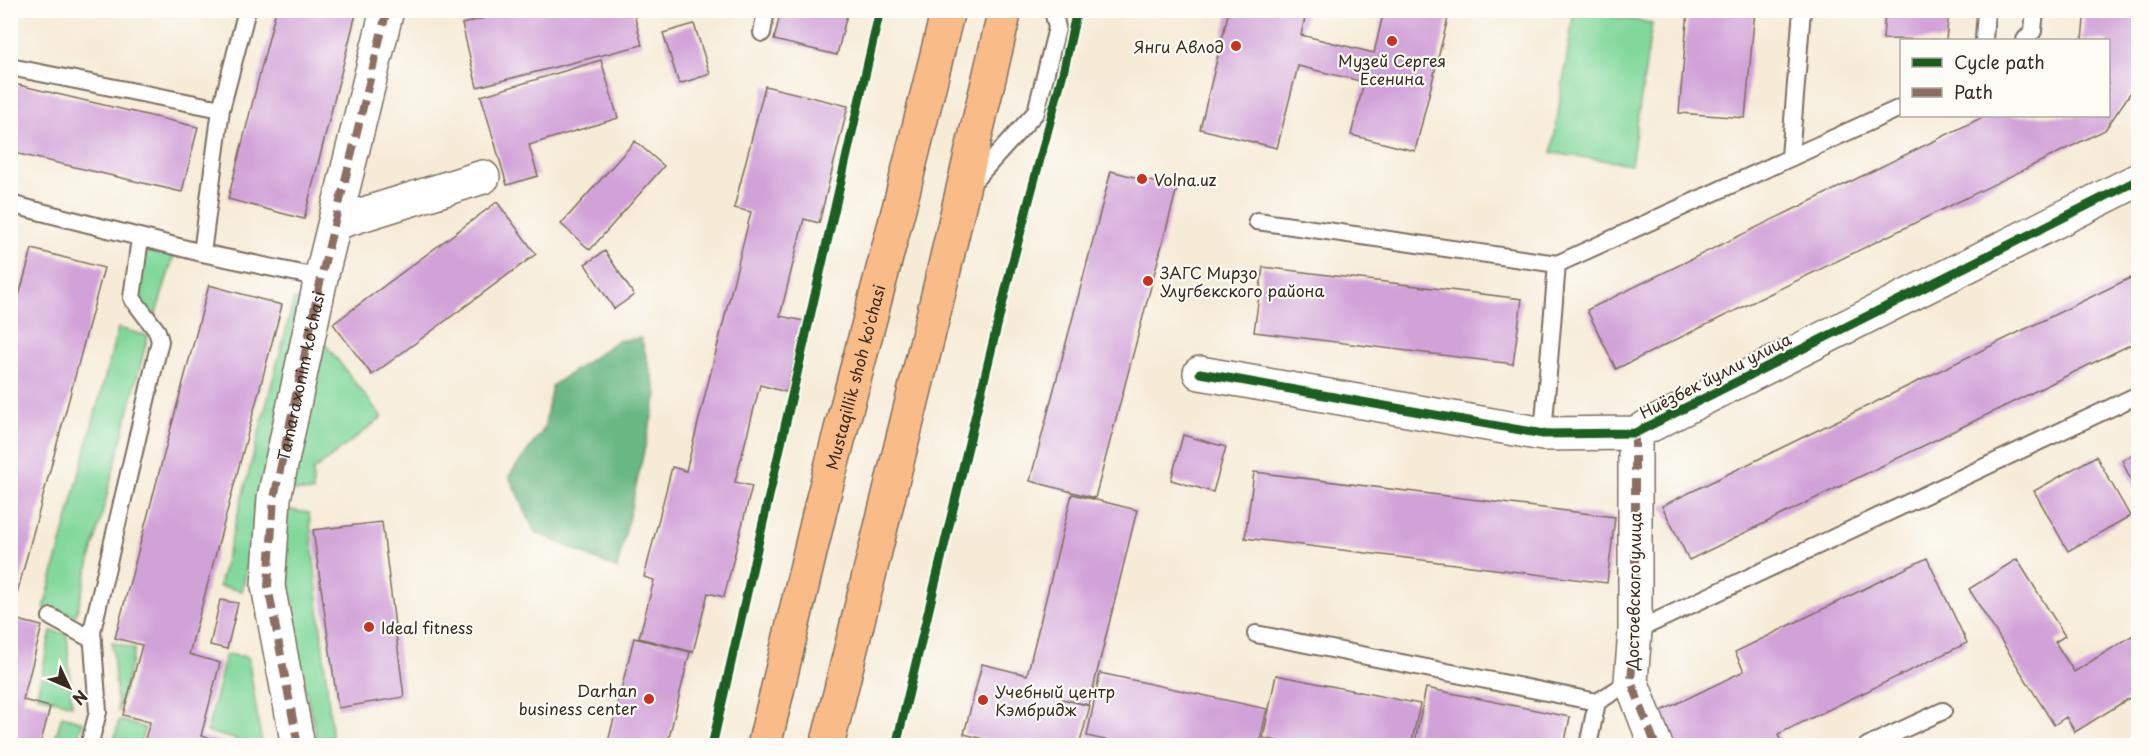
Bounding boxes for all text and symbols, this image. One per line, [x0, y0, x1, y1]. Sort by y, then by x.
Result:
place label: Янги Авлод [1134, 34, 1224, 58]
marker: Музей Сергея Есенина [1385, 34, 1399, 48]
marker: Янги Авлод [1229, 39, 1243, 53]
legend [1900, 39, 2110, 117]
place label: Музей Сергея Есенина [1338, 48, 1446, 90]
text: Cycle path [1954, 48, 2045, 75]
text: Path [1954, 78, 1993, 105]
place label: Volna.uz [1154, 167, 1217, 191]
marker: Volna.uz [1135, 172, 1149, 186]
place label: ЗАГС Мирзо Улугбекского района [1159, 260, 1325, 302]
marker: ЗАГС Мирзо Улугбекского района [1141, 274, 1155, 288]
street label: Mustaqillik shoh ko'chasi [819, 282, 890, 472]
street label: Tamaraxonim ko'chasi [270, 289, 330, 463]
street label: Ниёзбек йулли улица [1635, 326, 1795, 424]
street label: Достоевского улица [1620, 512, 1646, 671]
place label: Ideal fitness [381, 615, 473, 639]
marker: Ideal fitness [362, 620, 376, 634]
north arrow [39, 657, 99, 717]
place label: Darhan business center [519, 678, 638, 720]
place label: Учебный центр Кэмбридж [995, 679, 1115, 721]
text: N [67, 685, 94, 711]
marker: Darhan business center [642, 692, 656, 706]
marker: Учебный центр Кэмбридж [976, 693, 990, 707]

